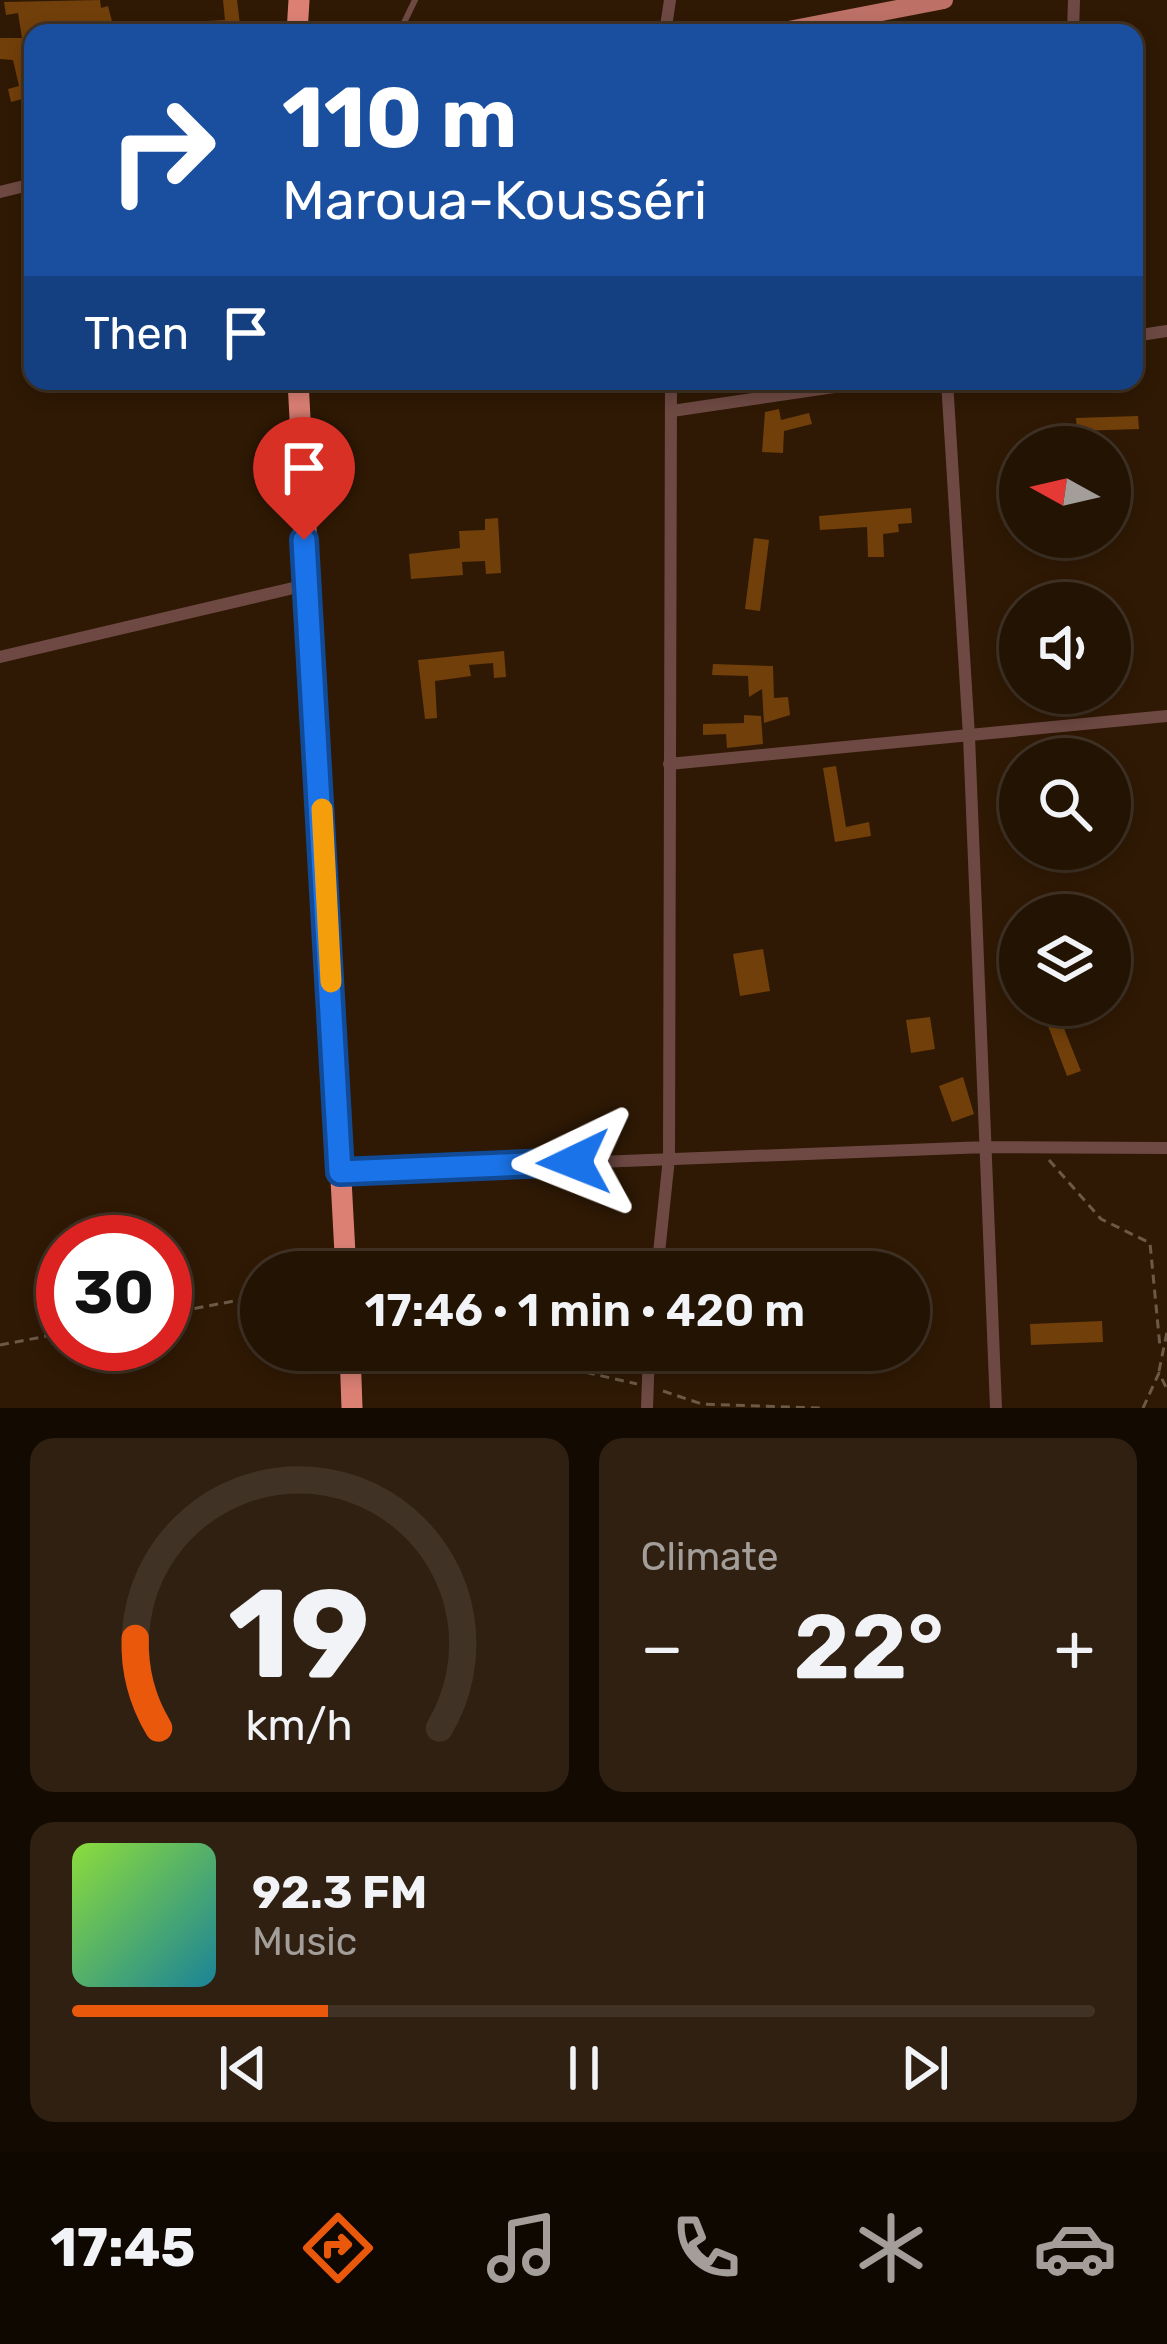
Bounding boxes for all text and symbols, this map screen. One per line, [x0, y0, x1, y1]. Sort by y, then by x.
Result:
text: 110 m [282, 68, 517, 168]
icon: right [84, 72, 240, 228]
text: Maroua-Kousséri [282, 169, 707, 233]
icon: arrive [213, 300, 279, 366]
text: Then [84, 307, 189, 360]
pin [253, 417, 355, 540]
north arrow [999, 426, 1131, 558]
map controls [999, 426, 1131, 1026]
icon: arrive [271, 435, 337, 501]
button: sound [999, 582, 1131, 714]
button: search [999, 738, 1131, 870]
button: layers [999, 894, 1131, 1026]
position arrow [511, 1099, 637, 1225]
speed limit sign: 30 [36, 1215, 192, 1371]
text: 17:46 · 1 min · 420 m [365, 1284, 805, 1337]
text: Climate [641, 1534, 779, 1580]
text: 19 [228, 1560, 370, 1708]
text: 22° [793, 1594, 944, 1701]
text: − [641, 1608, 683, 1687]
text: + [1054, 1608, 1095, 1687]
text: km/h [246, 1700, 353, 1751]
text: 92.3 FM [252, 1866, 427, 1919]
text: Music [252, 1919, 357, 1965]
icon: previous [210, 2035, 276, 2101]
icon: pause [551, 2035, 617, 2101]
icon: next [892, 2035, 958, 2101]
icon: directions [296, 2206, 380, 2290]
icon: music [480, 2206, 564, 2290]
icon: phone [664, 2206, 748, 2290]
icon: climate [849, 2206, 933, 2290]
icon: car [1033, 2206, 1117, 2290]
text: 17:45 [50, 2216, 195, 2280]

